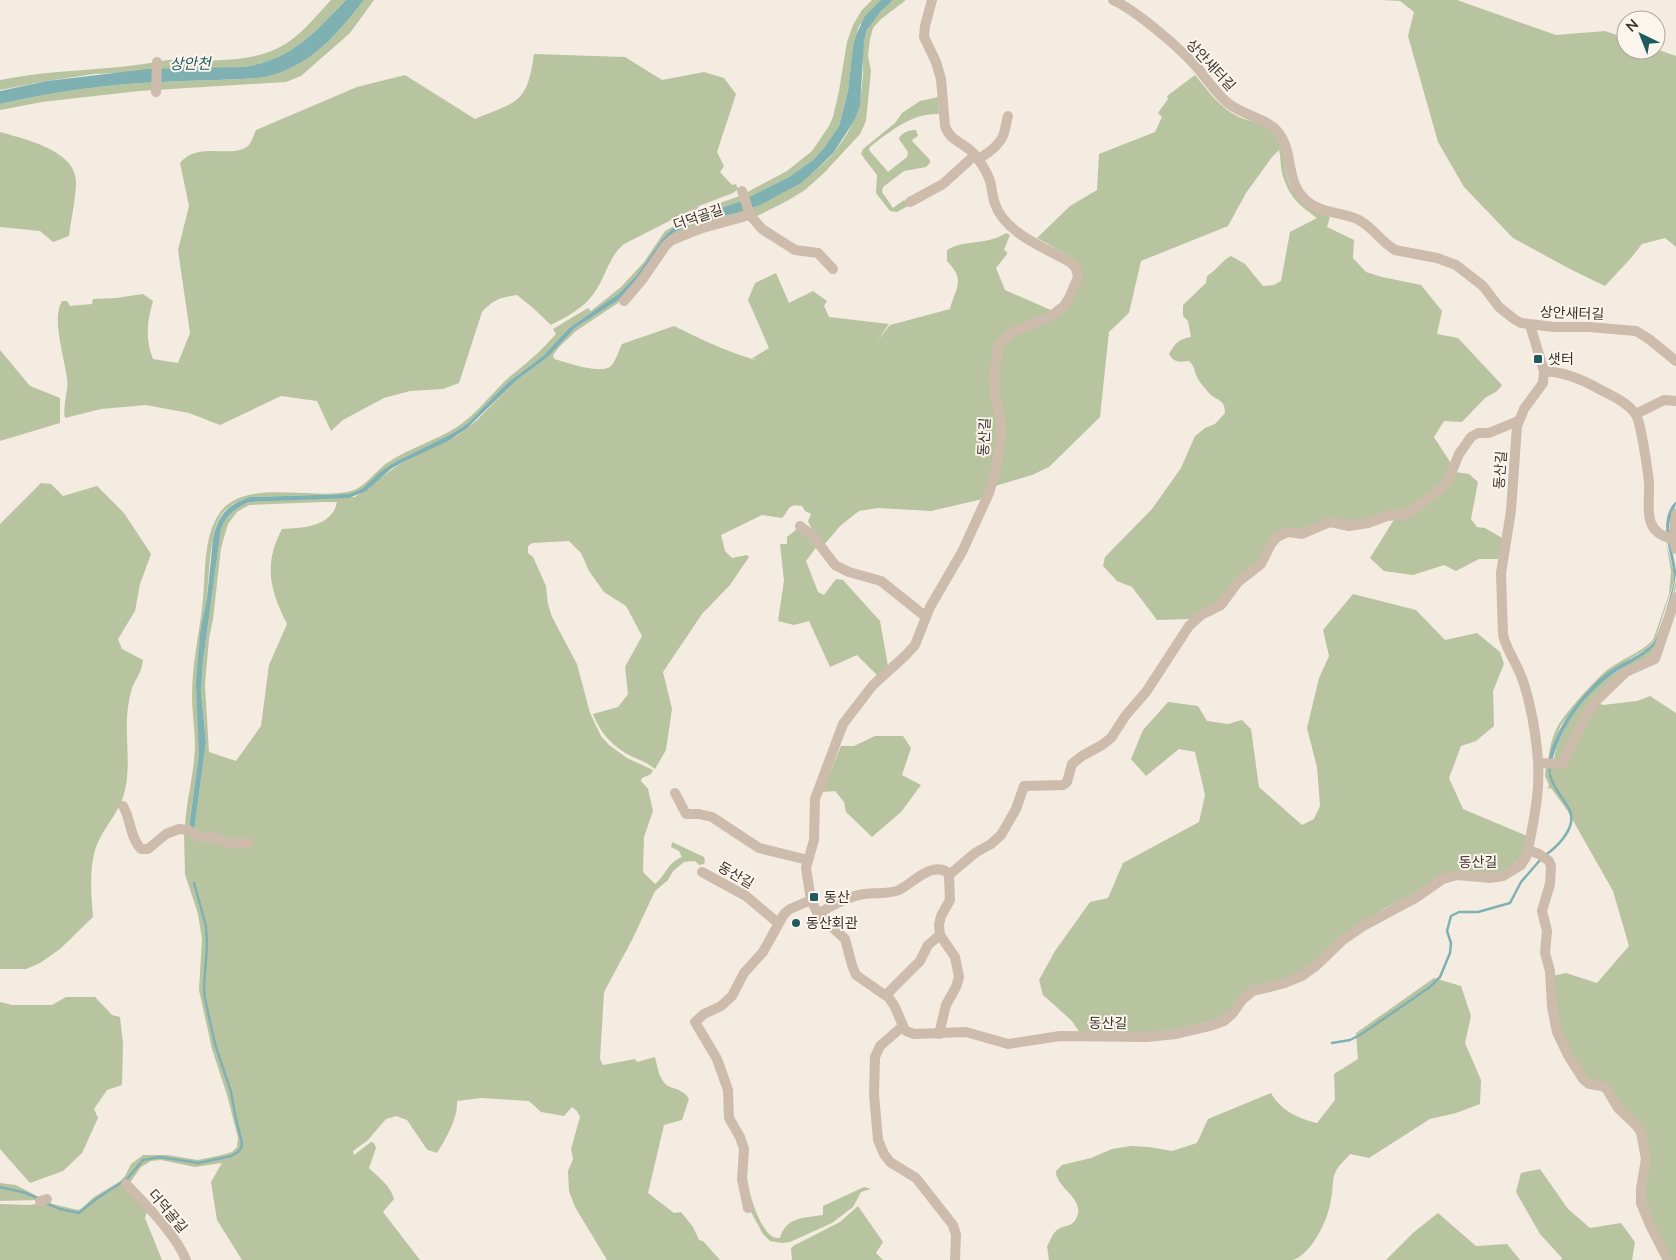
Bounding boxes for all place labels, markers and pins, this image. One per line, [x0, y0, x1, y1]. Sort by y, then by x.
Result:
place label: 샛터 [1548, 350, 1574, 367]
marker: 샛터 [1532, 353, 1544, 365]
place label: 동산 [824, 888, 850, 905]
marker: 동산 [808, 891, 820, 903]
place label: 동산회관 [806, 914, 858, 931]
marker: 동산회관 [790, 917, 802, 929]

